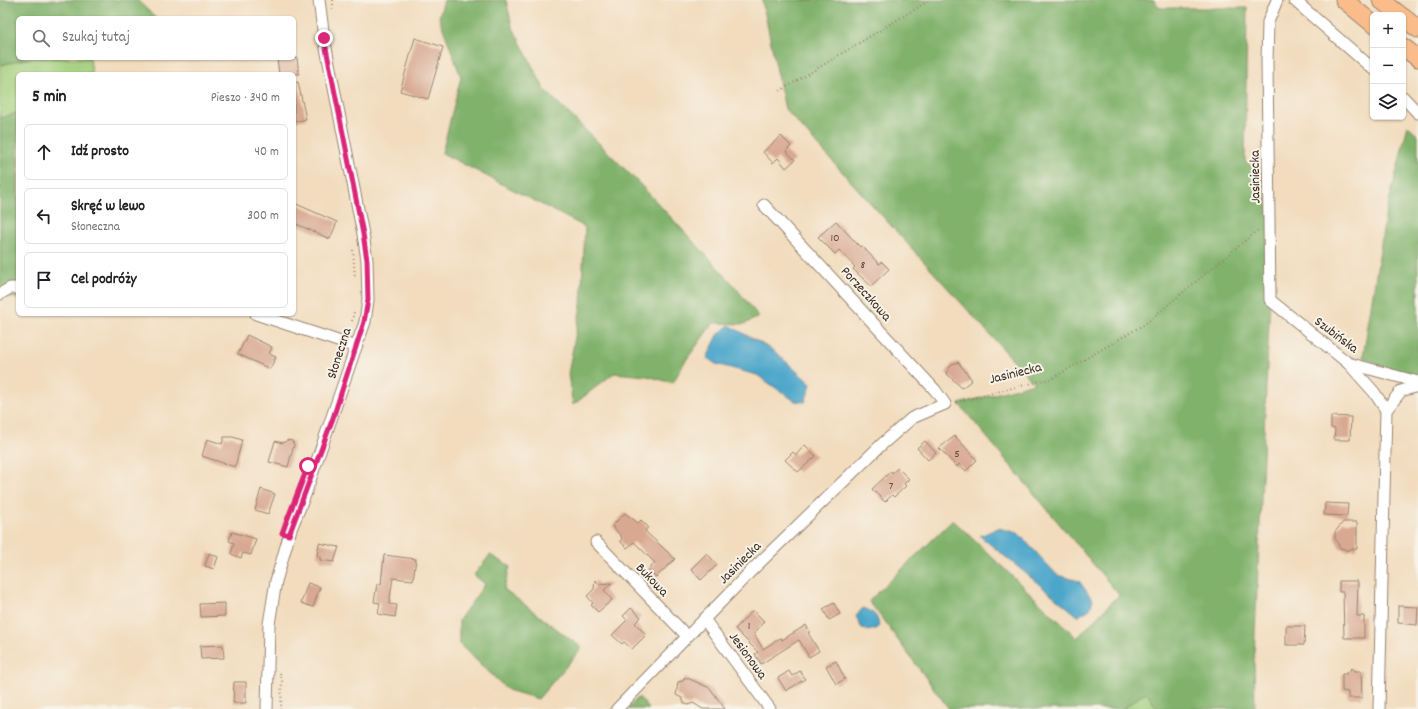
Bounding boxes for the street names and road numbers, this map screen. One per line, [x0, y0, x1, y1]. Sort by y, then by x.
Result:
street label: Jasiniecka [1246, 150, 1266, 204]
street label: Porzeczkowa [835, 262, 896, 327]
street label: Szubińska [1309, 312, 1362, 359]
street label: Słoneczna [322, 325, 358, 382]
street label: Jasiniecka [987, 358, 1044, 390]
street label: Jasiniecka [715, 537, 767, 589]
street label: Bukowa [630, 559, 673, 602]
street label: Jesionowa [723, 628, 772, 684]

